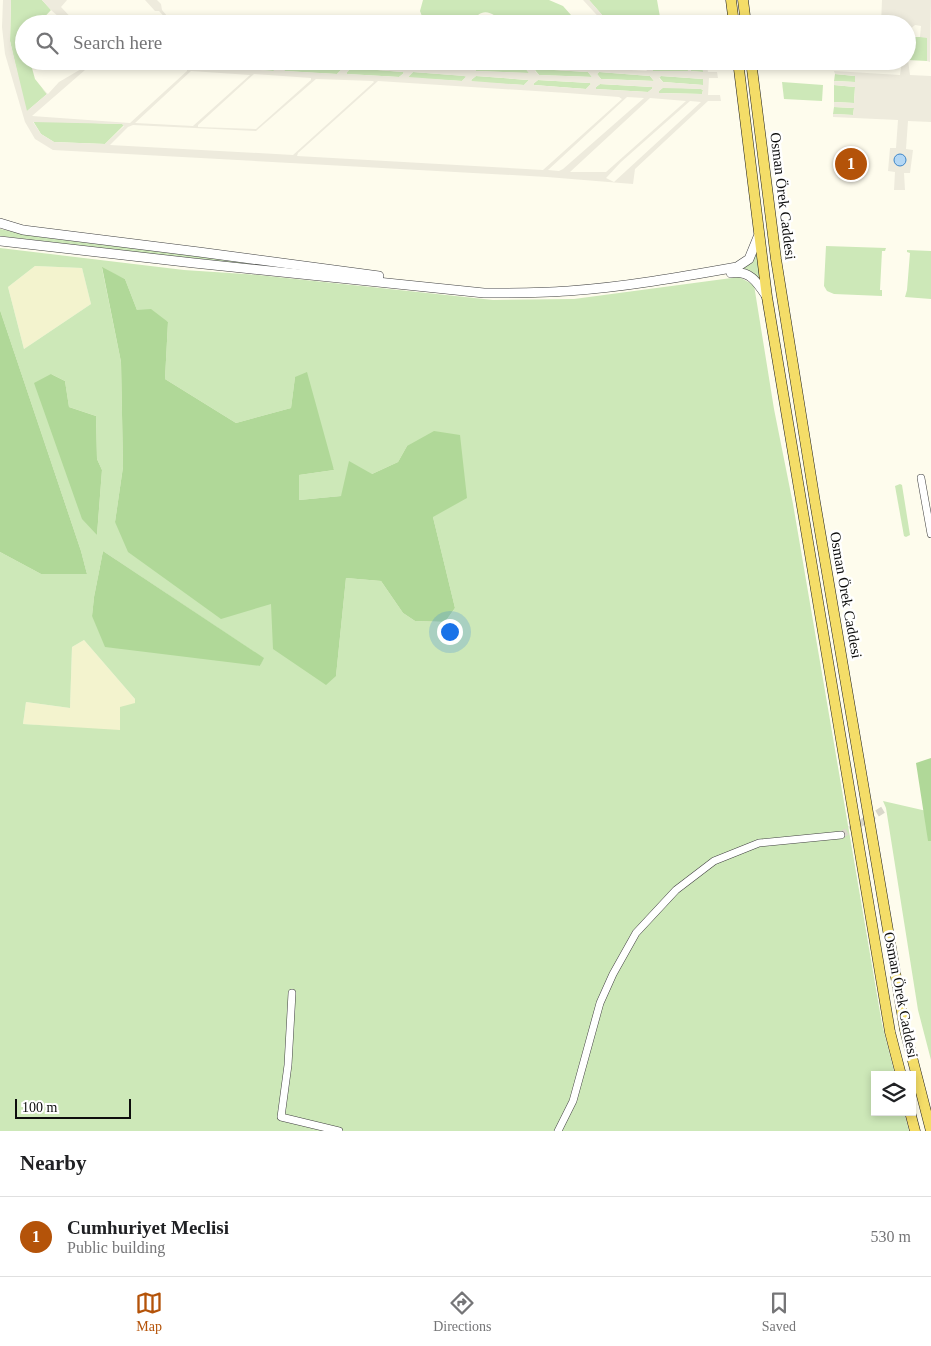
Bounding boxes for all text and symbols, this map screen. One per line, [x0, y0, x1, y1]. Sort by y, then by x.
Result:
search box [15, 15, 916, 70]
icon: search [33, 29, 61, 57]
text: Search here [73, 32, 162, 53]
street label: Osman Örek Caddesi [767, 131, 799, 261]
pin: 1 [835, 145, 867, 183]
street label: Osman Örek Caddesi [827, 530, 865, 660]
your location [437, 619, 463, 645]
street label: Osman Örek Caddesi [881, 930, 921, 1060]
map controls [871, 1071, 916, 1116]
button: layers [871, 1071, 916, 1116]
scale bar [15, 1096, 131, 1119]
text: 100 m [22, 1100, 57, 1115]
text: Nearby [20, 1151, 87, 1175]
text: Cumhuriyet Meclisi [67, 1217, 229, 1238]
text: 1 [32, 1228, 40, 1245]
text: 530 m [871, 1228, 911, 1245]
text: Public building [67, 1239, 165, 1256]
tab: Map [135, 1289, 163, 1335]
tab: Directions [433, 1289, 492, 1335]
tab: Saved [762, 1289, 796, 1335]

